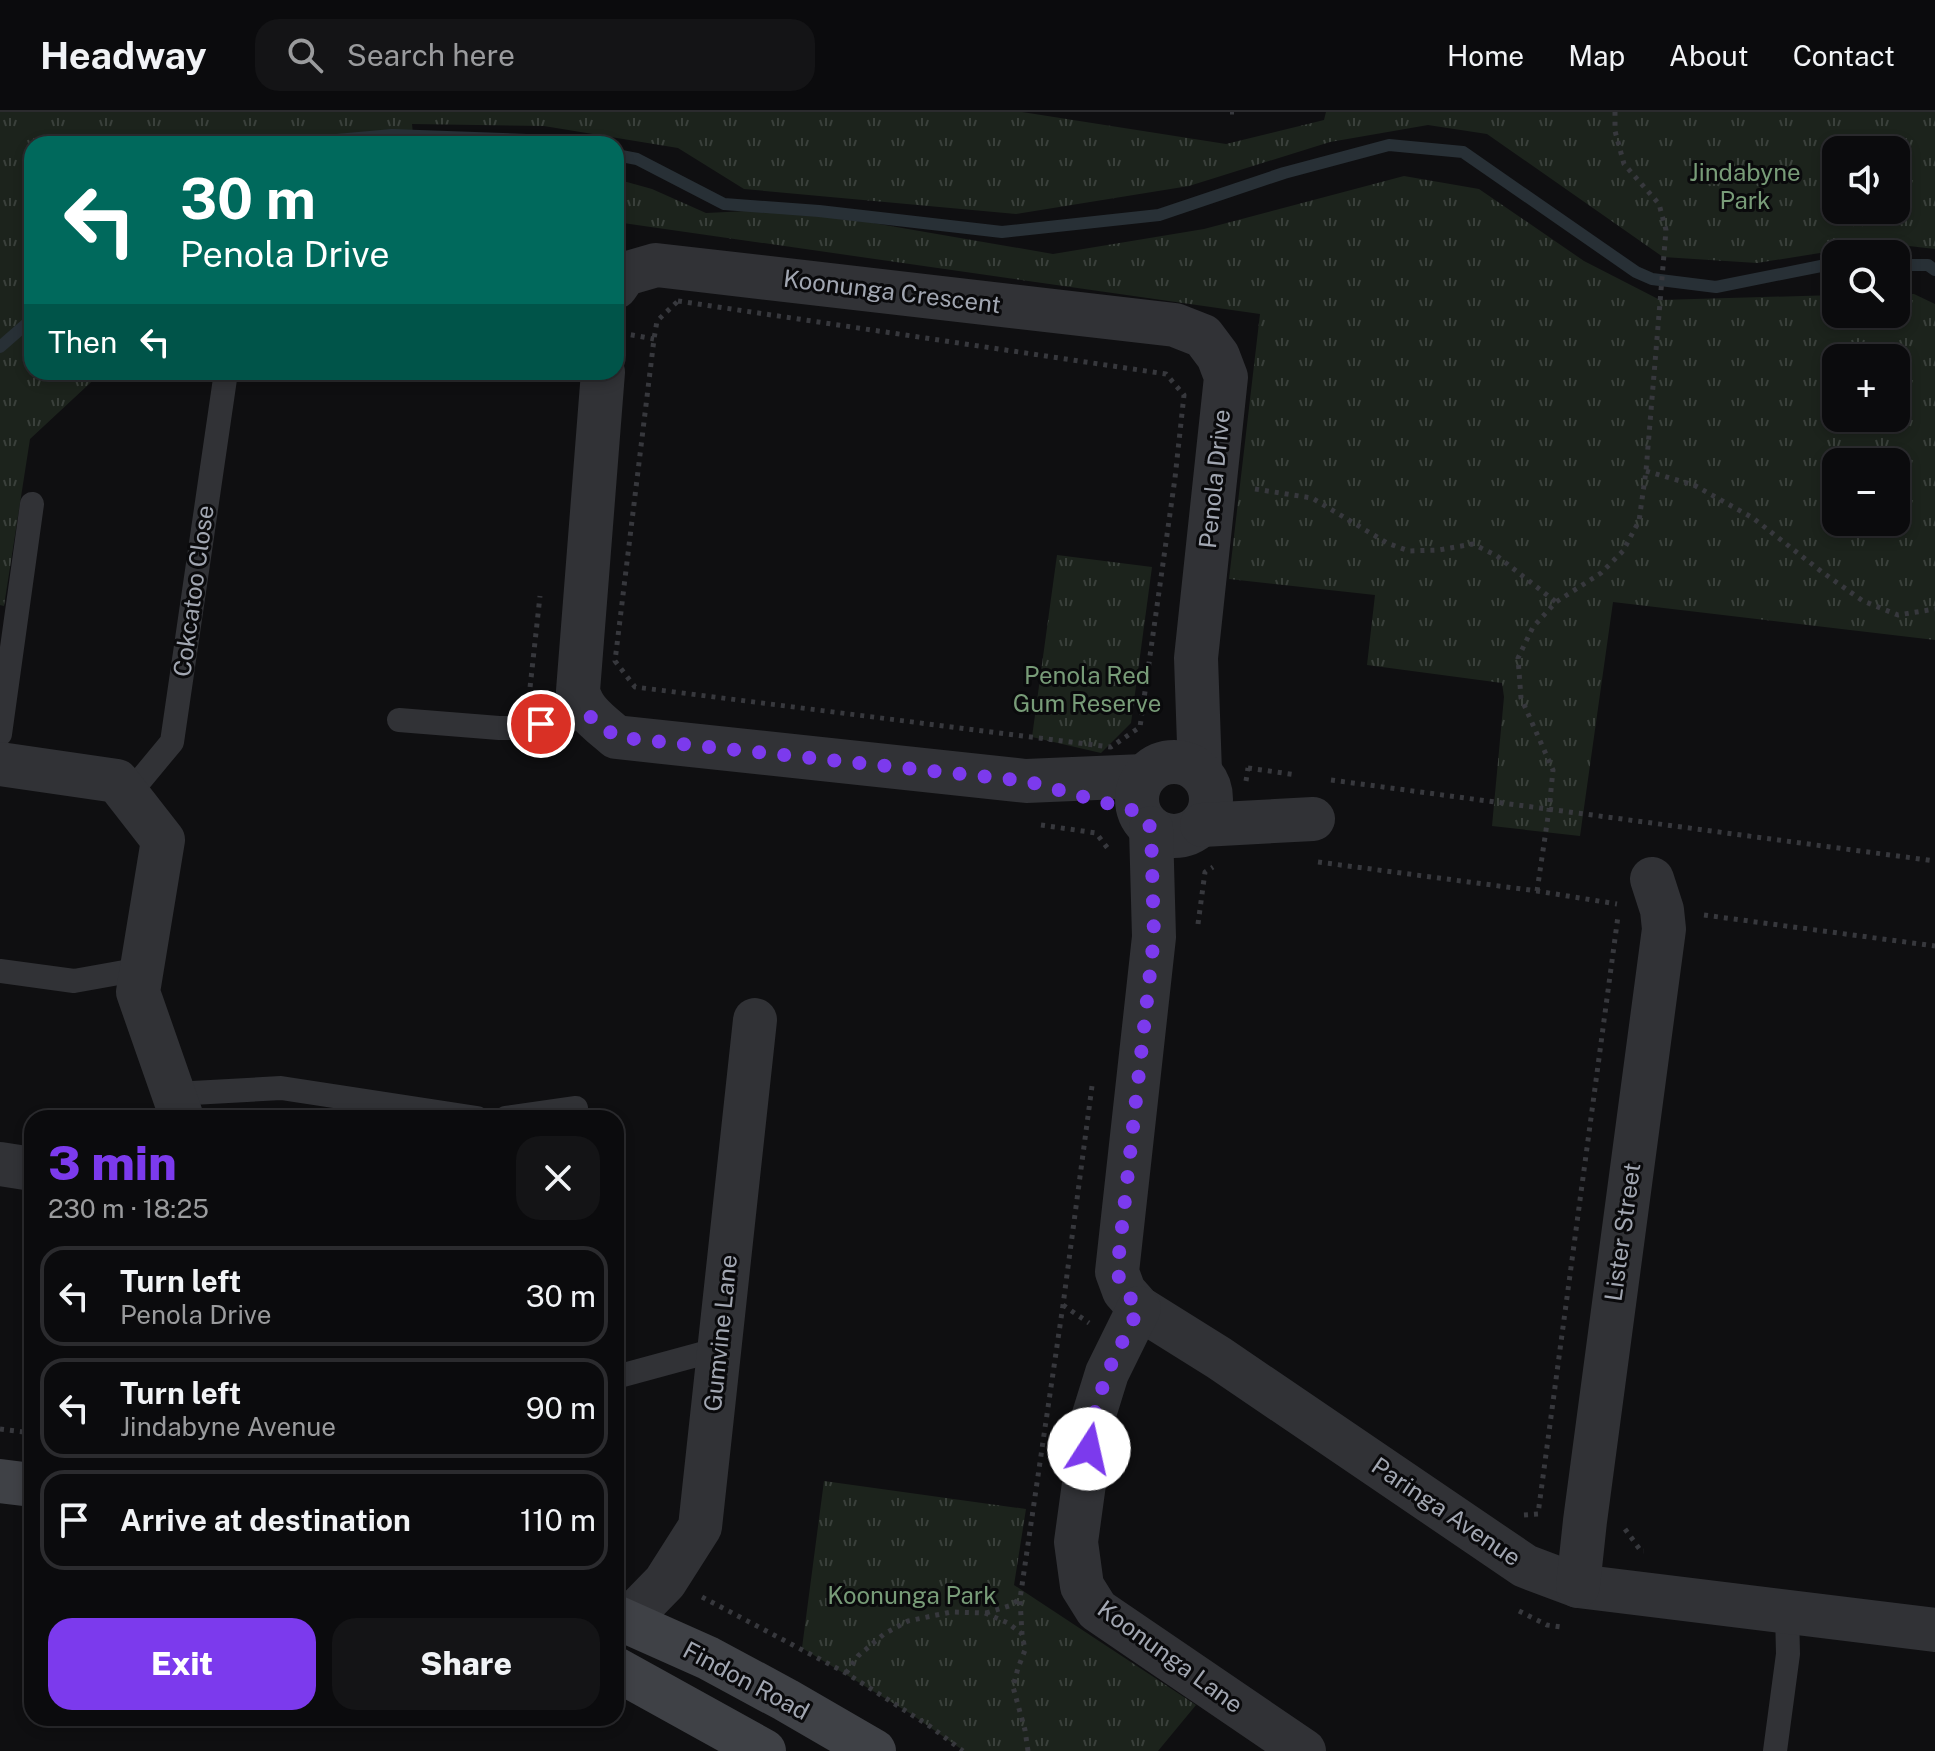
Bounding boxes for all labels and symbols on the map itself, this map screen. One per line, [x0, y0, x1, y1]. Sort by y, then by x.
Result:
park label: Jindabyne Park [1689, 158, 1801, 214]
street label: Koonunga Crescent [782, 264, 1002, 318]
street label: Penola Drive [1193, 408, 1235, 550]
street label: Cokcatoo Close [167, 503, 219, 678]
park label: Penola Red Gum Reserve [1013, 661, 1161, 717]
pin [507, 690, 575, 758]
street label: Lister Street [1598, 1161, 1646, 1303]
street label: Gumvine Lane [698, 1253, 742, 1413]
position arrow [1047, 1407, 1131, 1491]
street label: Paringa Avenue [1367, 1451, 1526, 1571]
park label: Koonunga Park [827, 1581, 997, 1609]
street label: Koonunga Lane [1093, 1594, 1249, 1718]
street label: Findon Road [679, 1635, 814, 1725]

